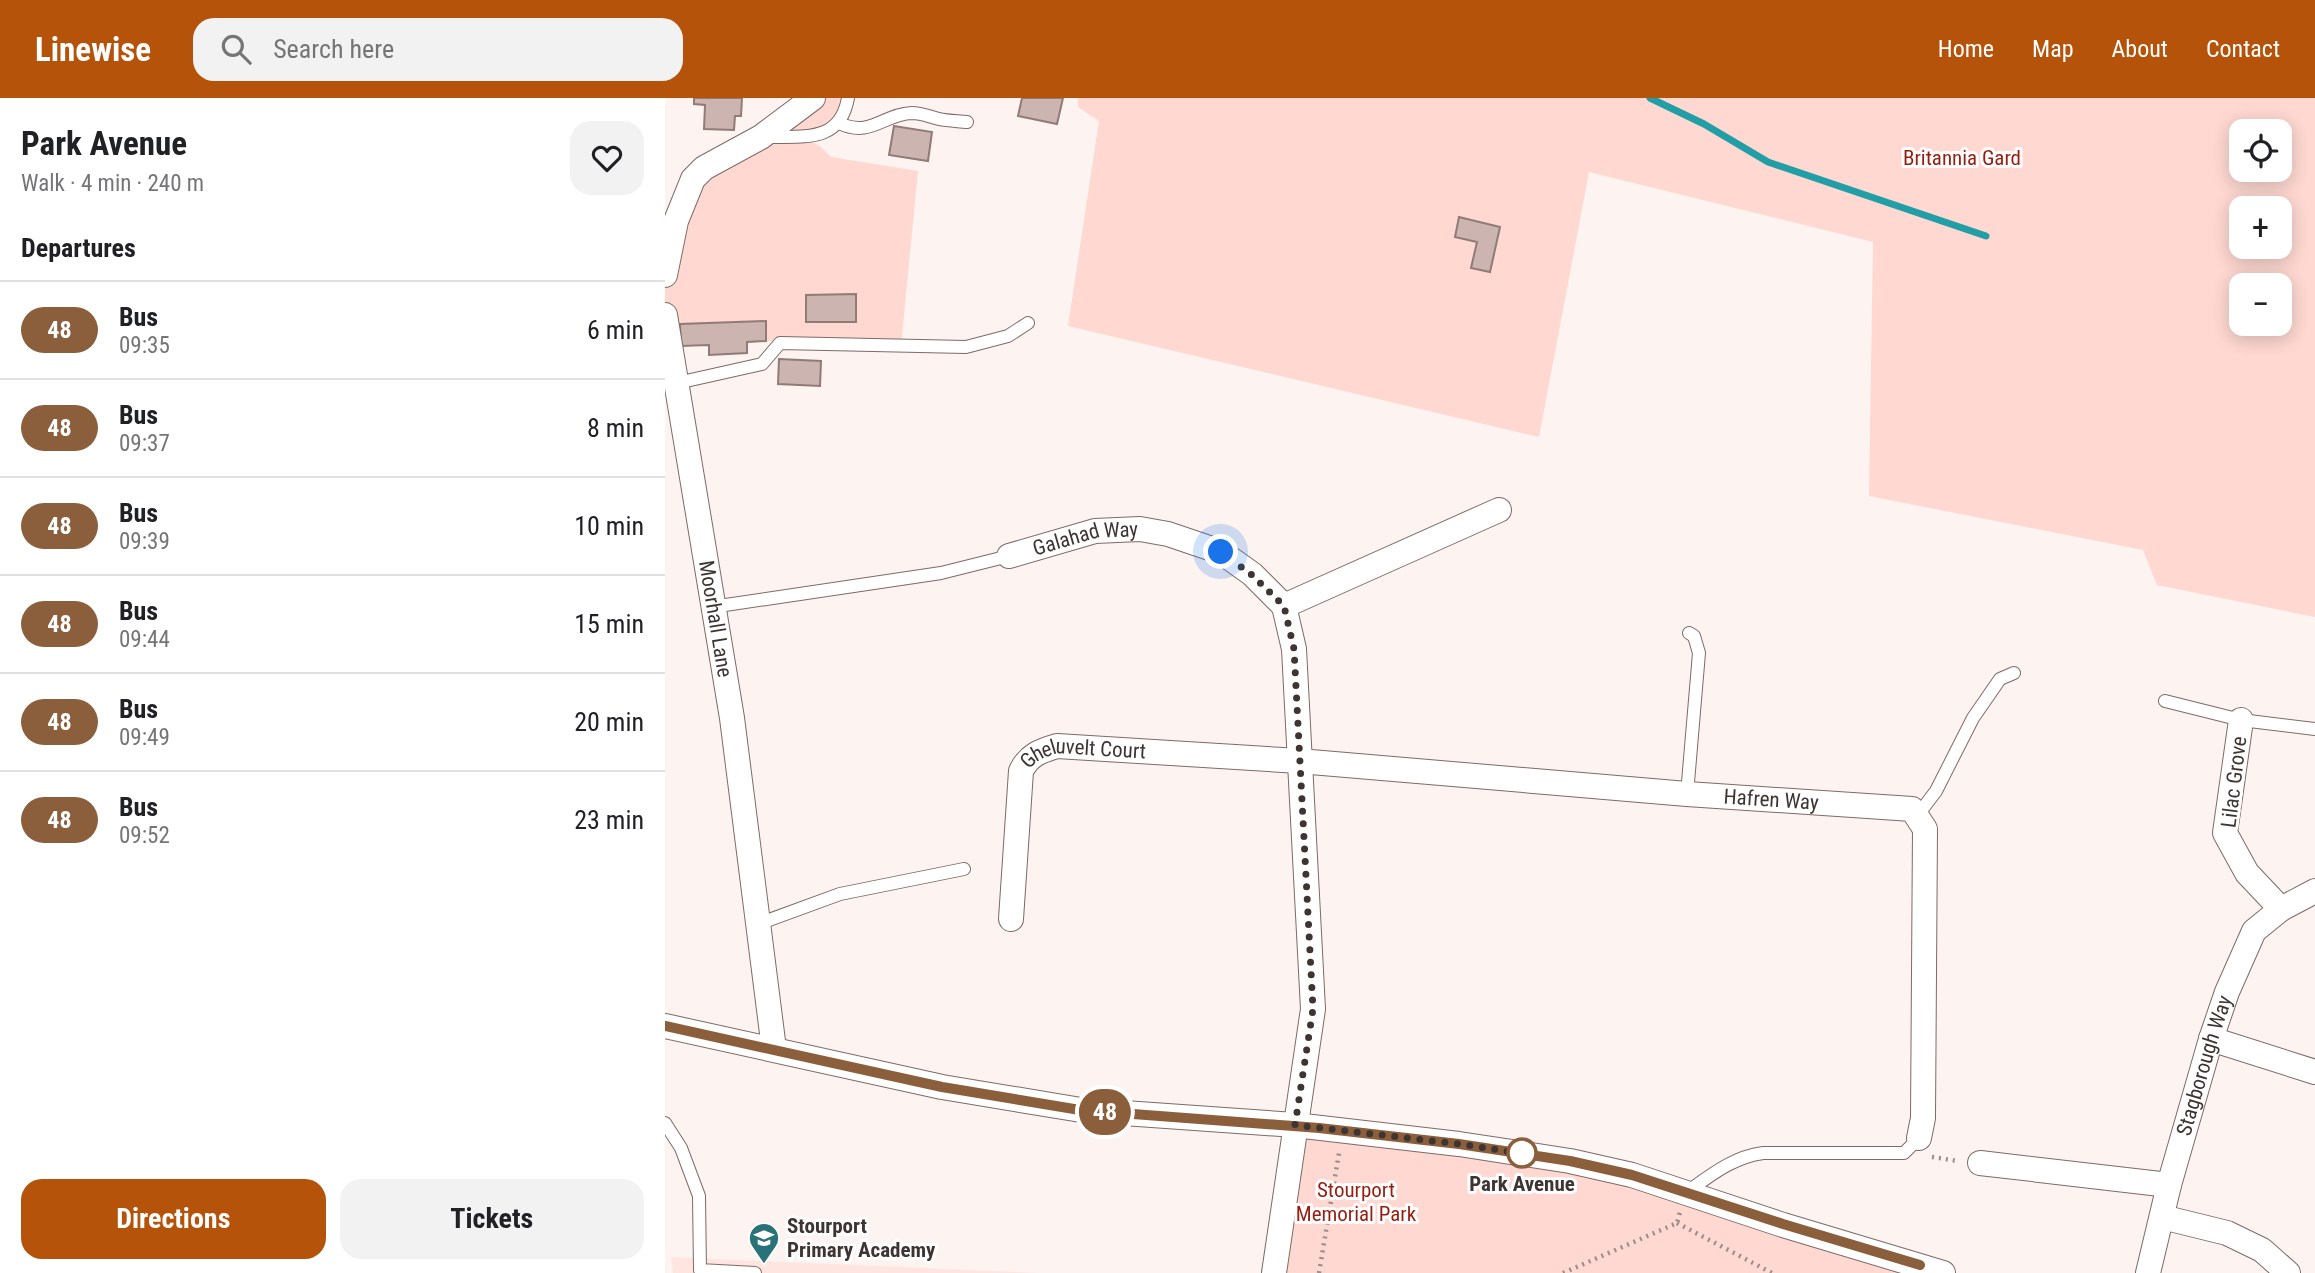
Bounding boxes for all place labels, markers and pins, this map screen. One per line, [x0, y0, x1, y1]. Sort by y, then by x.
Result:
marker: Park Avenue [1507, 1138, 1537, 1168]
place label: Park Avenue [1469, 1172, 1575, 1196]
place label: Stourport Primary Academy [787, 1214, 936, 1262]
school or university icon: Stourport Primary Academy [747, 1221, 781, 1265]

